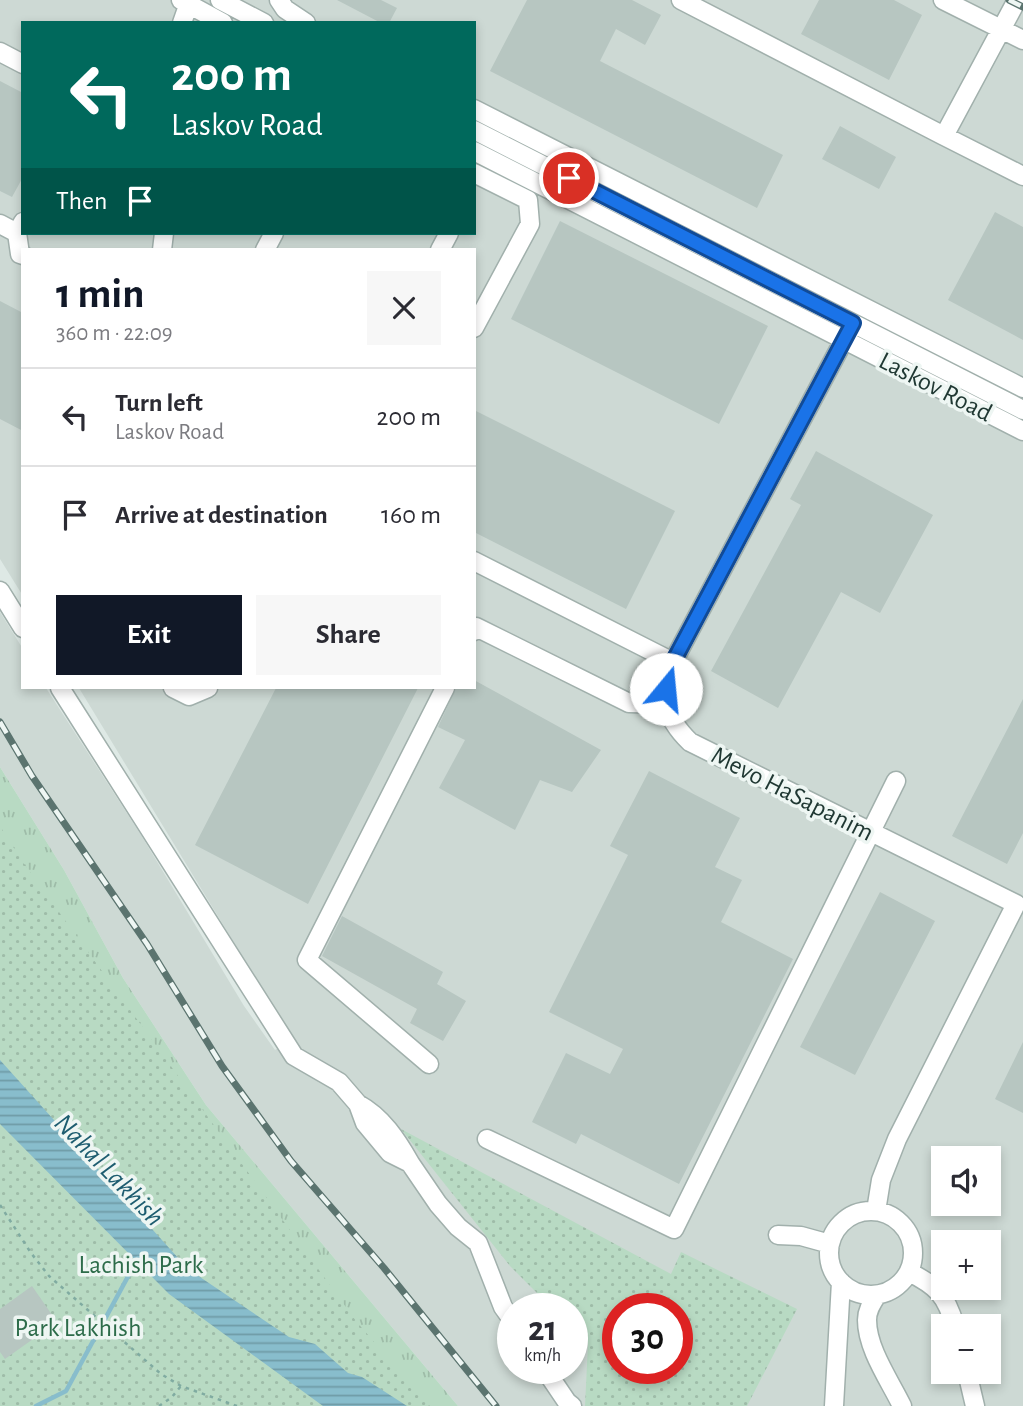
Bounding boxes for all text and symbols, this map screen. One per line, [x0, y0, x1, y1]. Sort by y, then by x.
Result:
icon: left [56, 49, 147, 140]
text: 200 m [171, 51, 292, 100]
text: Laskov Road [171, 109, 323, 141]
pin [539, 148, 599, 208]
icon: arrive [550, 159, 588, 197]
icon: arrive [121, 182, 159, 220]
text: Then [56, 188, 107, 214]
button: close [367, 271, 441, 345]
text: 1 min [56, 273, 145, 315]
text: 360 m · 22:09 [56, 322, 173, 345]
street label: Laskov Road [875, 347, 996, 426]
text: Turn left [115, 390, 203, 416]
icon: left [56, 398, 94, 436]
text: 200 m [377, 404, 441, 430]
text: Laskov Road [115, 421, 224, 444]
icon: arrive [56, 496, 94, 534]
text: Arrive at destination [115, 502, 328, 528]
text: 160 m [381, 502, 441, 528]
button: Exit [56, 595, 242, 675]
button: Share [256, 595, 441, 675]
position arrow [629, 652, 703, 726]
street label: Mevo HaSapanim [707, 742, 878, 846]
water label: Nahal Lakhish [49, 1109, 169, 1232]
map controls [931, 1146, 1001, 1384]
button: sound [931, 1146, 1001, 1216]
button: + [931, 1230, 1001, 1300]
park label: Lachish Park [79, 1252, 204, 1278]
speed limit sign: 30 [602, 1293, 693, 1384]
text: 21 [528, 1312, 557, 1347]
button: − [931, 1314, 1001, 1384]
park label: Park Lakhish [15, 1315, 141, 1341]
text: km/h [524, 1347, 561, 1365]

